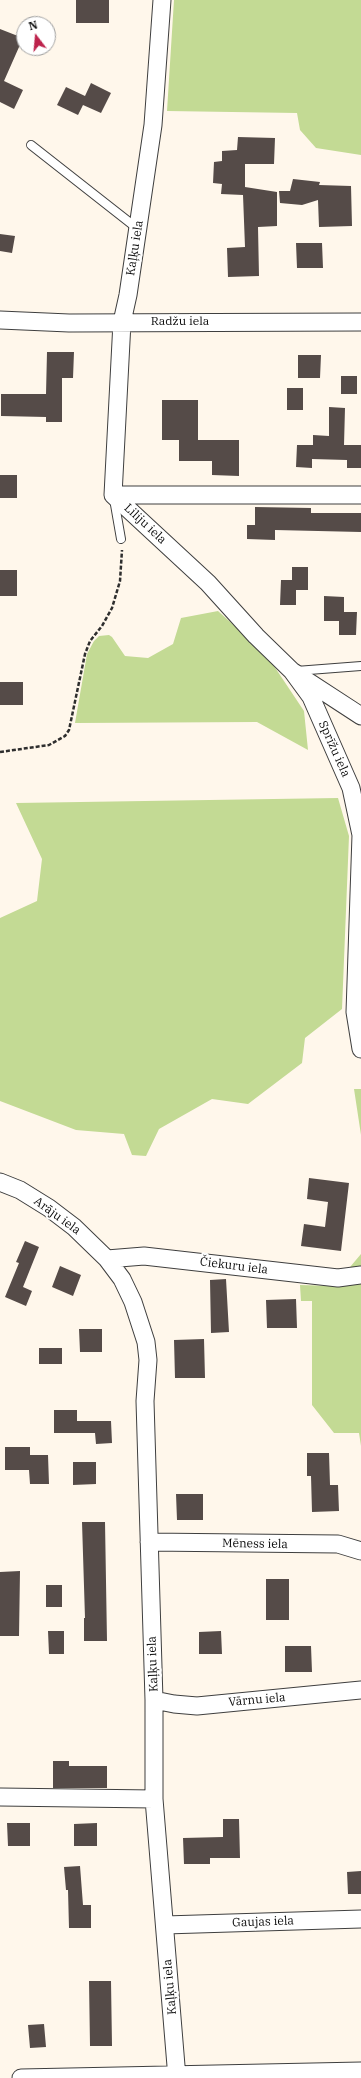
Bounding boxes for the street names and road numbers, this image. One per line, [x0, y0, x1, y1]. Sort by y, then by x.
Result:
street label: Kaļķu iela [124, 219, 146, 277]
street label: Radžu iela [151, 315, 209, 329]
street label: Liliju iela [121, 501, 169, 547]
street label: Sprīžu iela [315, 719, 353, 779]
street label: Arāju iela [31, 1194, 83, 1238]
street label: Čiekuru iela [199, 1255, 269, 1277]
street label: Mēness iela [222, 1536, 288, 1552]
street label: Kaļķu iela [145, 1636, 161, 1692]
street label: Vārnu iela [228, 1690, 286, 1710]
street label: Gaujas iela [232, 1914, 294, 1930]
street label: Kaļķu iela [160, 1959, 180, 2015]

